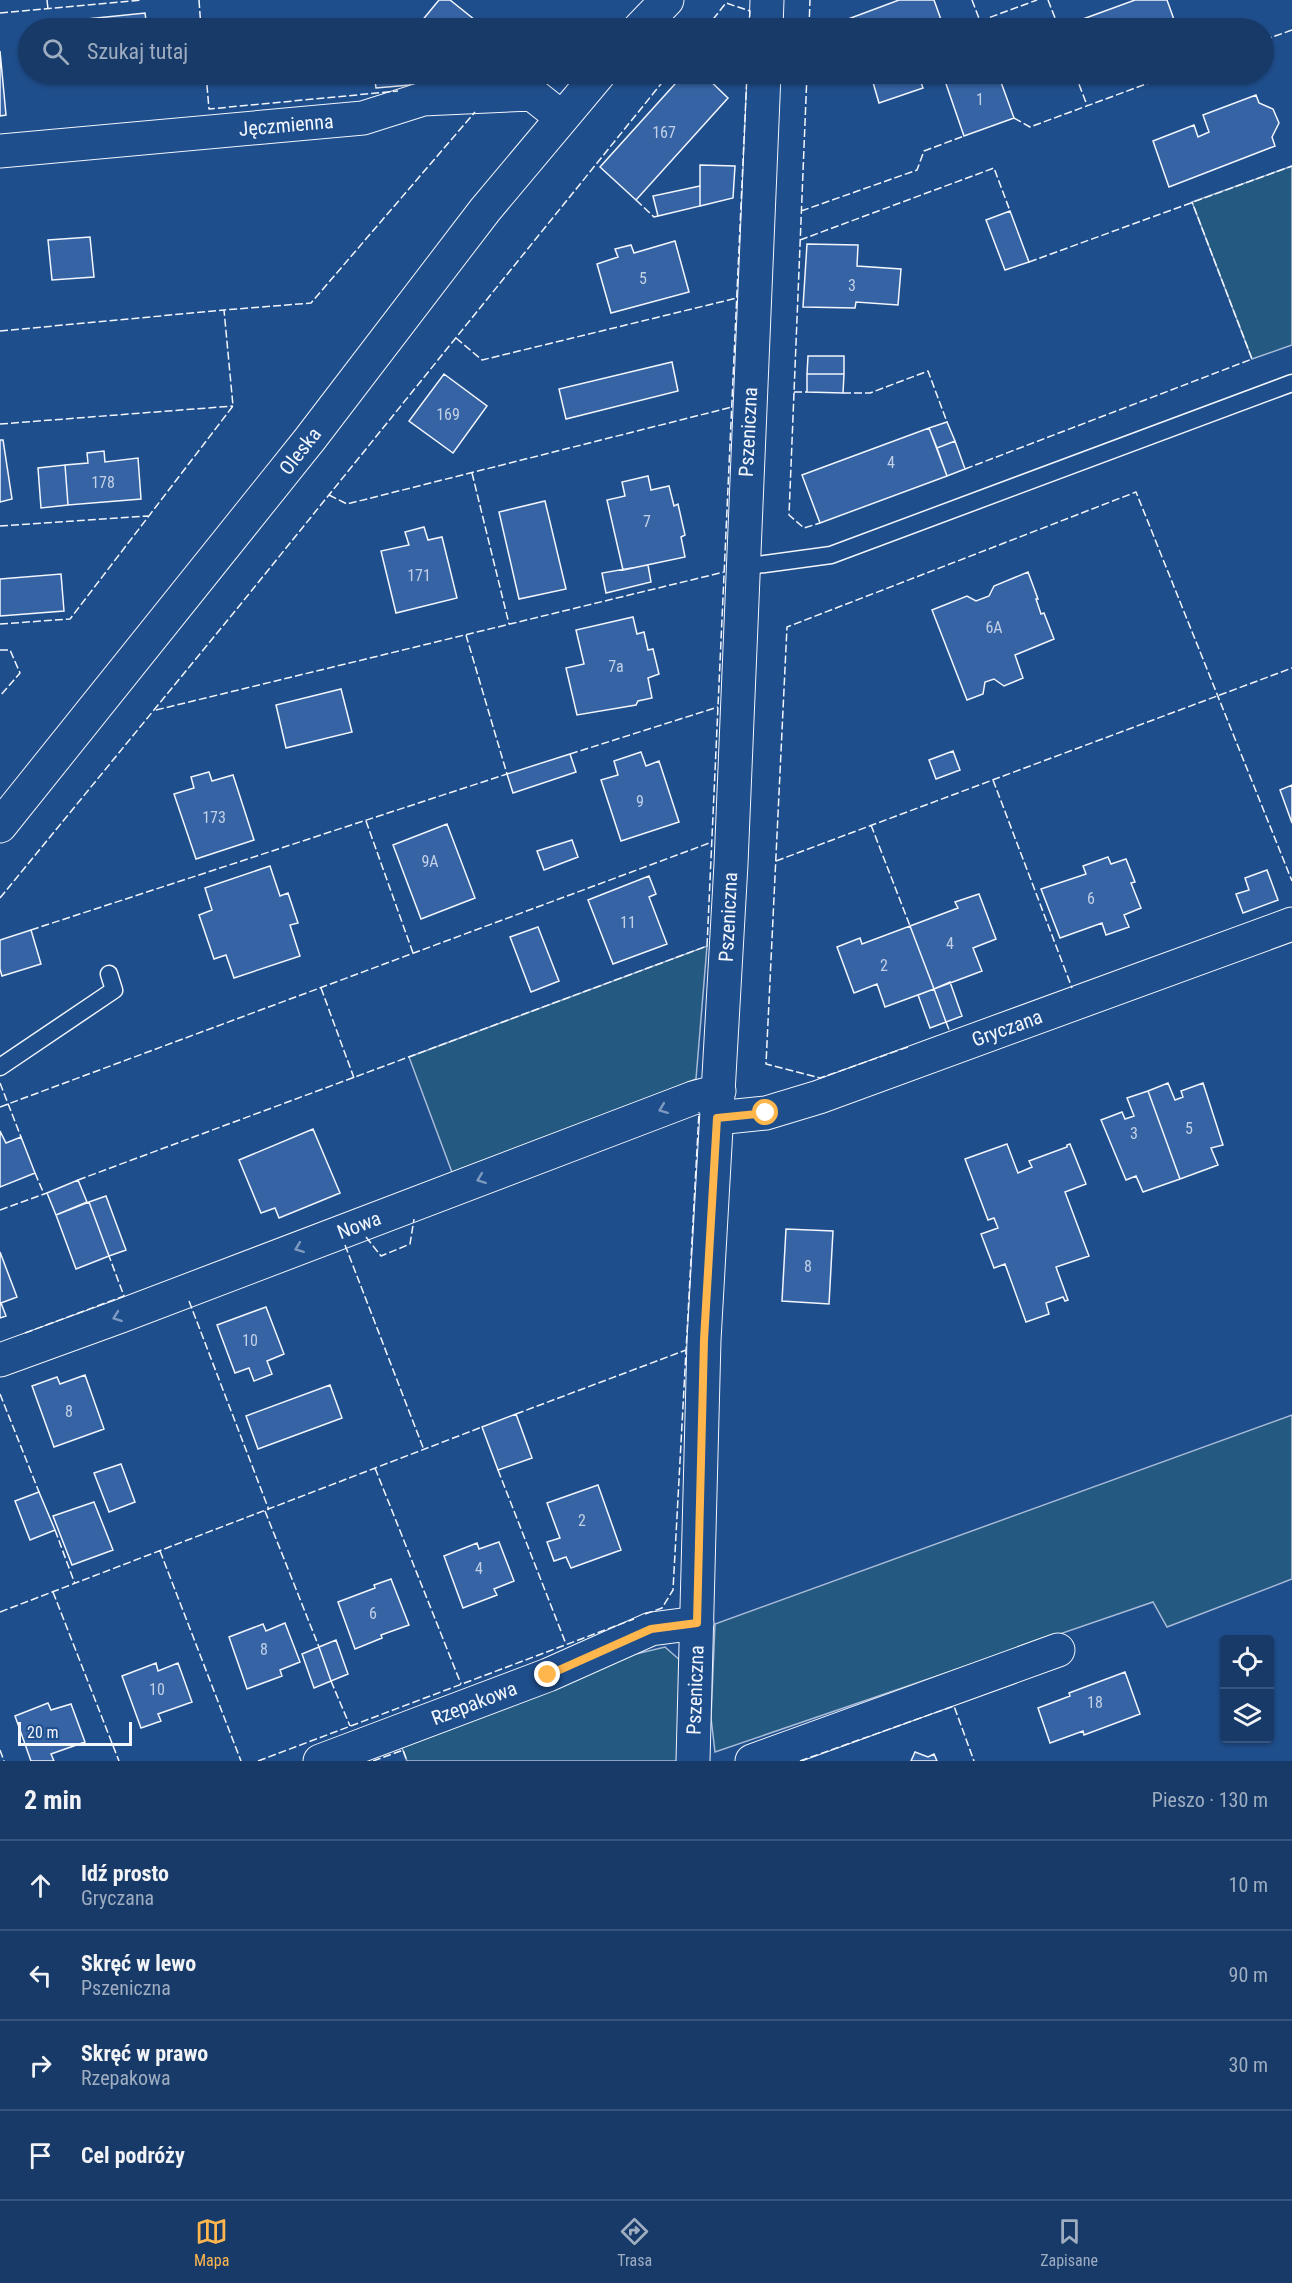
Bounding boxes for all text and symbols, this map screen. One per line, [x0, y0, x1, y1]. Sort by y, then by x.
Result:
search box [18, 18, 1274, 84]
icon: search [39, 35, 72, 68]
text: Szukaj tutaj [87, 39, 188, 64]
house number: 1 [976, 90, 984, 109]
street label: Jęczmienna [238, 109, 334, 141]
house number: 167 [652, 123, 676, 142]
house number: 5 [639, 269, 647, 288]
house number: 3 [848, 276, 856, 295]
street label: Pszeniczna [734, 387, 762, 477]
house number: 169 [436, 405, 460, 424]
street label: Oleska [274, 422, 326, 480]
house number: 4 [887, 453, 895, 472]
house number: 178 [91, 473, 115, 492]
house number: 7 [643, 512, 651, 531]
house number: 171 [407, 566, 431, 585]
house number: 6A [985, 618, 1003, 637]
house number: 7a [608, 657, 624, 676]
house number: 9 [636, 792, 644, 811]
house number: 173 [202, 808, 226, 827]
house number: 9A [421, 852, 439, 871]
street label: Pszeniczna [714, 872, 742, 962]
house number: 6 [1087, 889, 1095, 908]
house number: 11 [620, 913, 636, 932]
house number: 4 [946, 934, 954, 953]
house number: 2 [880, 956, 888, 975]
street label: Gryczana [969, 1004, 1045, 1052]
route start [752, 1099, 778, 1125]
one-way arrow [659, 1102, 669, 1115]
house number: 5 [1185, 1119, 1193, 1138]
house number: 3 [1130, 1124, 1138, 1143]
one-way arrow [476, 1172, 487, 1184]
street label: Nowa [334, 1206, 384, 1244]
one-way arrow [294, 1241, 305, 1253]
house number: 8 [804, 1257, 812, 1276]
one-way arrow [112, 1310, 122, 1323]
house number: 10 [242, 1331, 258, 1350]
house number: 8 [65, 1402, 73, 1421]
house number: 2 [578, 1511, 586, 1530]
house number: 4 [475, 1559, 483, 1578]
house number: 6 [369, 1604, 377, 1623]
map controls [1220, 1635, 1274, 1743]
button: locate [1220, 1635, 1274, 1689]
house number: 8 [260, 1640, 268, 1659]
street label: Pszeniczna [681, 1645, 709, 1735]
route end [534, 1661, 560, 1687]
street label: Rzepakowa [428, 1676, 520, 1730]
house number: 10 [149, 1680, 165, 1699]
button: layers [1220, 1689, 1274, 1743]
house number: 18 [1087, 1693, 1103, 1712]
scale bar [18, 1719, 132, 1746]
text: 20 m [27, 1723, 59, 1742]
text: 2 min [24, 1785, 82, 1815]
text: Pieszo · 130 m [1152, 1788, 1268, 1812]
text: Idź prosto [81, 1861, 169, 1886]
icon: ahead [24, 1869, 57, 1902]
text: 10 m [1229, 1873, 1268, 1897]
text: Gryczana [81, 1886, 154, 1910]
text: Skręć w lewo [81, 1951, 196, 1976]
icon: left [24, 1959, 57, 1992]
text: 90 m [1229, 1963, 1268, 1987]
text: Pszeniczna [81, 1976, 171, 2000]
text: Skręć w prawo [81, 2041, 208, 2066]
icon: right [24, 2049, 57, 2082]
text: 30 m [1229, 2053, 1268, 2077]
text: Rzepakowa [81, 2066, 171, 2090]
icon: arrive [24, 2139, 57, 2172]
text: Cel podróży [81, 2143, 185, 2168]
tab: Mapa [194, 2215, 229, 2270]
tab: Trasa [617, 2215, 652, 2270]
tab: Zapisane [1040, 2215, 1098, 2270]

